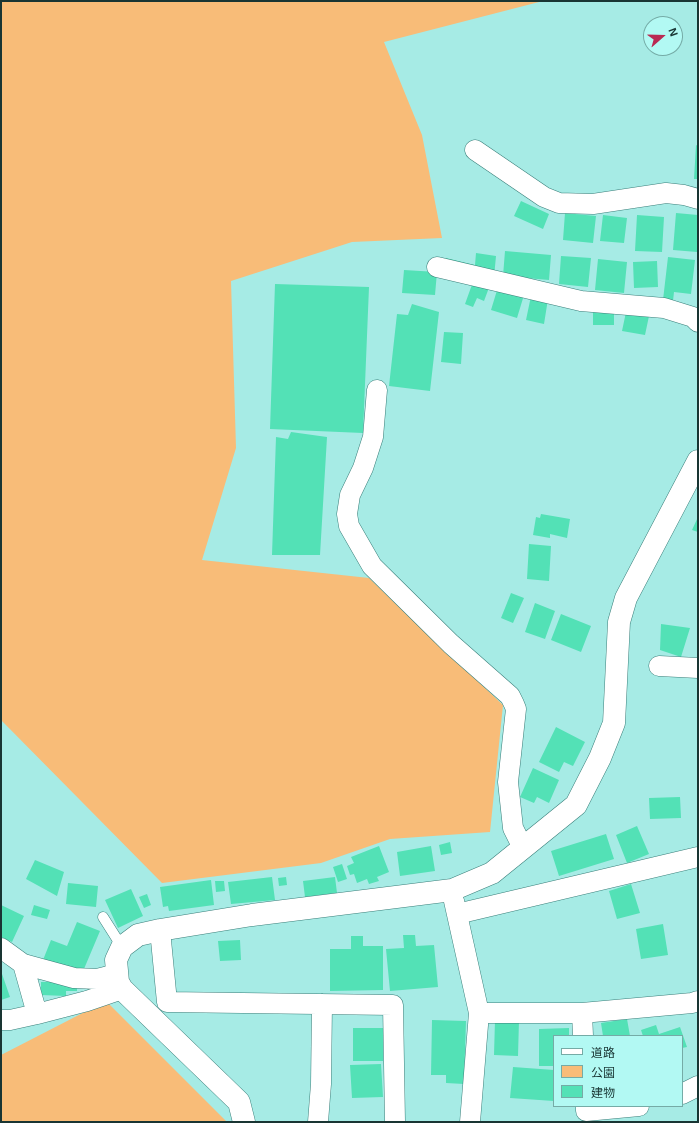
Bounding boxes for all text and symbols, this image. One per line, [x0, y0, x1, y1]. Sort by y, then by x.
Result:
north arrow [643, 16, 683, 56]
text: N [666, 26, 680, 38]
legend [553, 1035, 683, 1107]
text: 道路 [591, 1046, 615, 1060]
text: 公園 [591, 1066, 615, 1080]
text: 建物 [591, 1086, 615, 1100]

